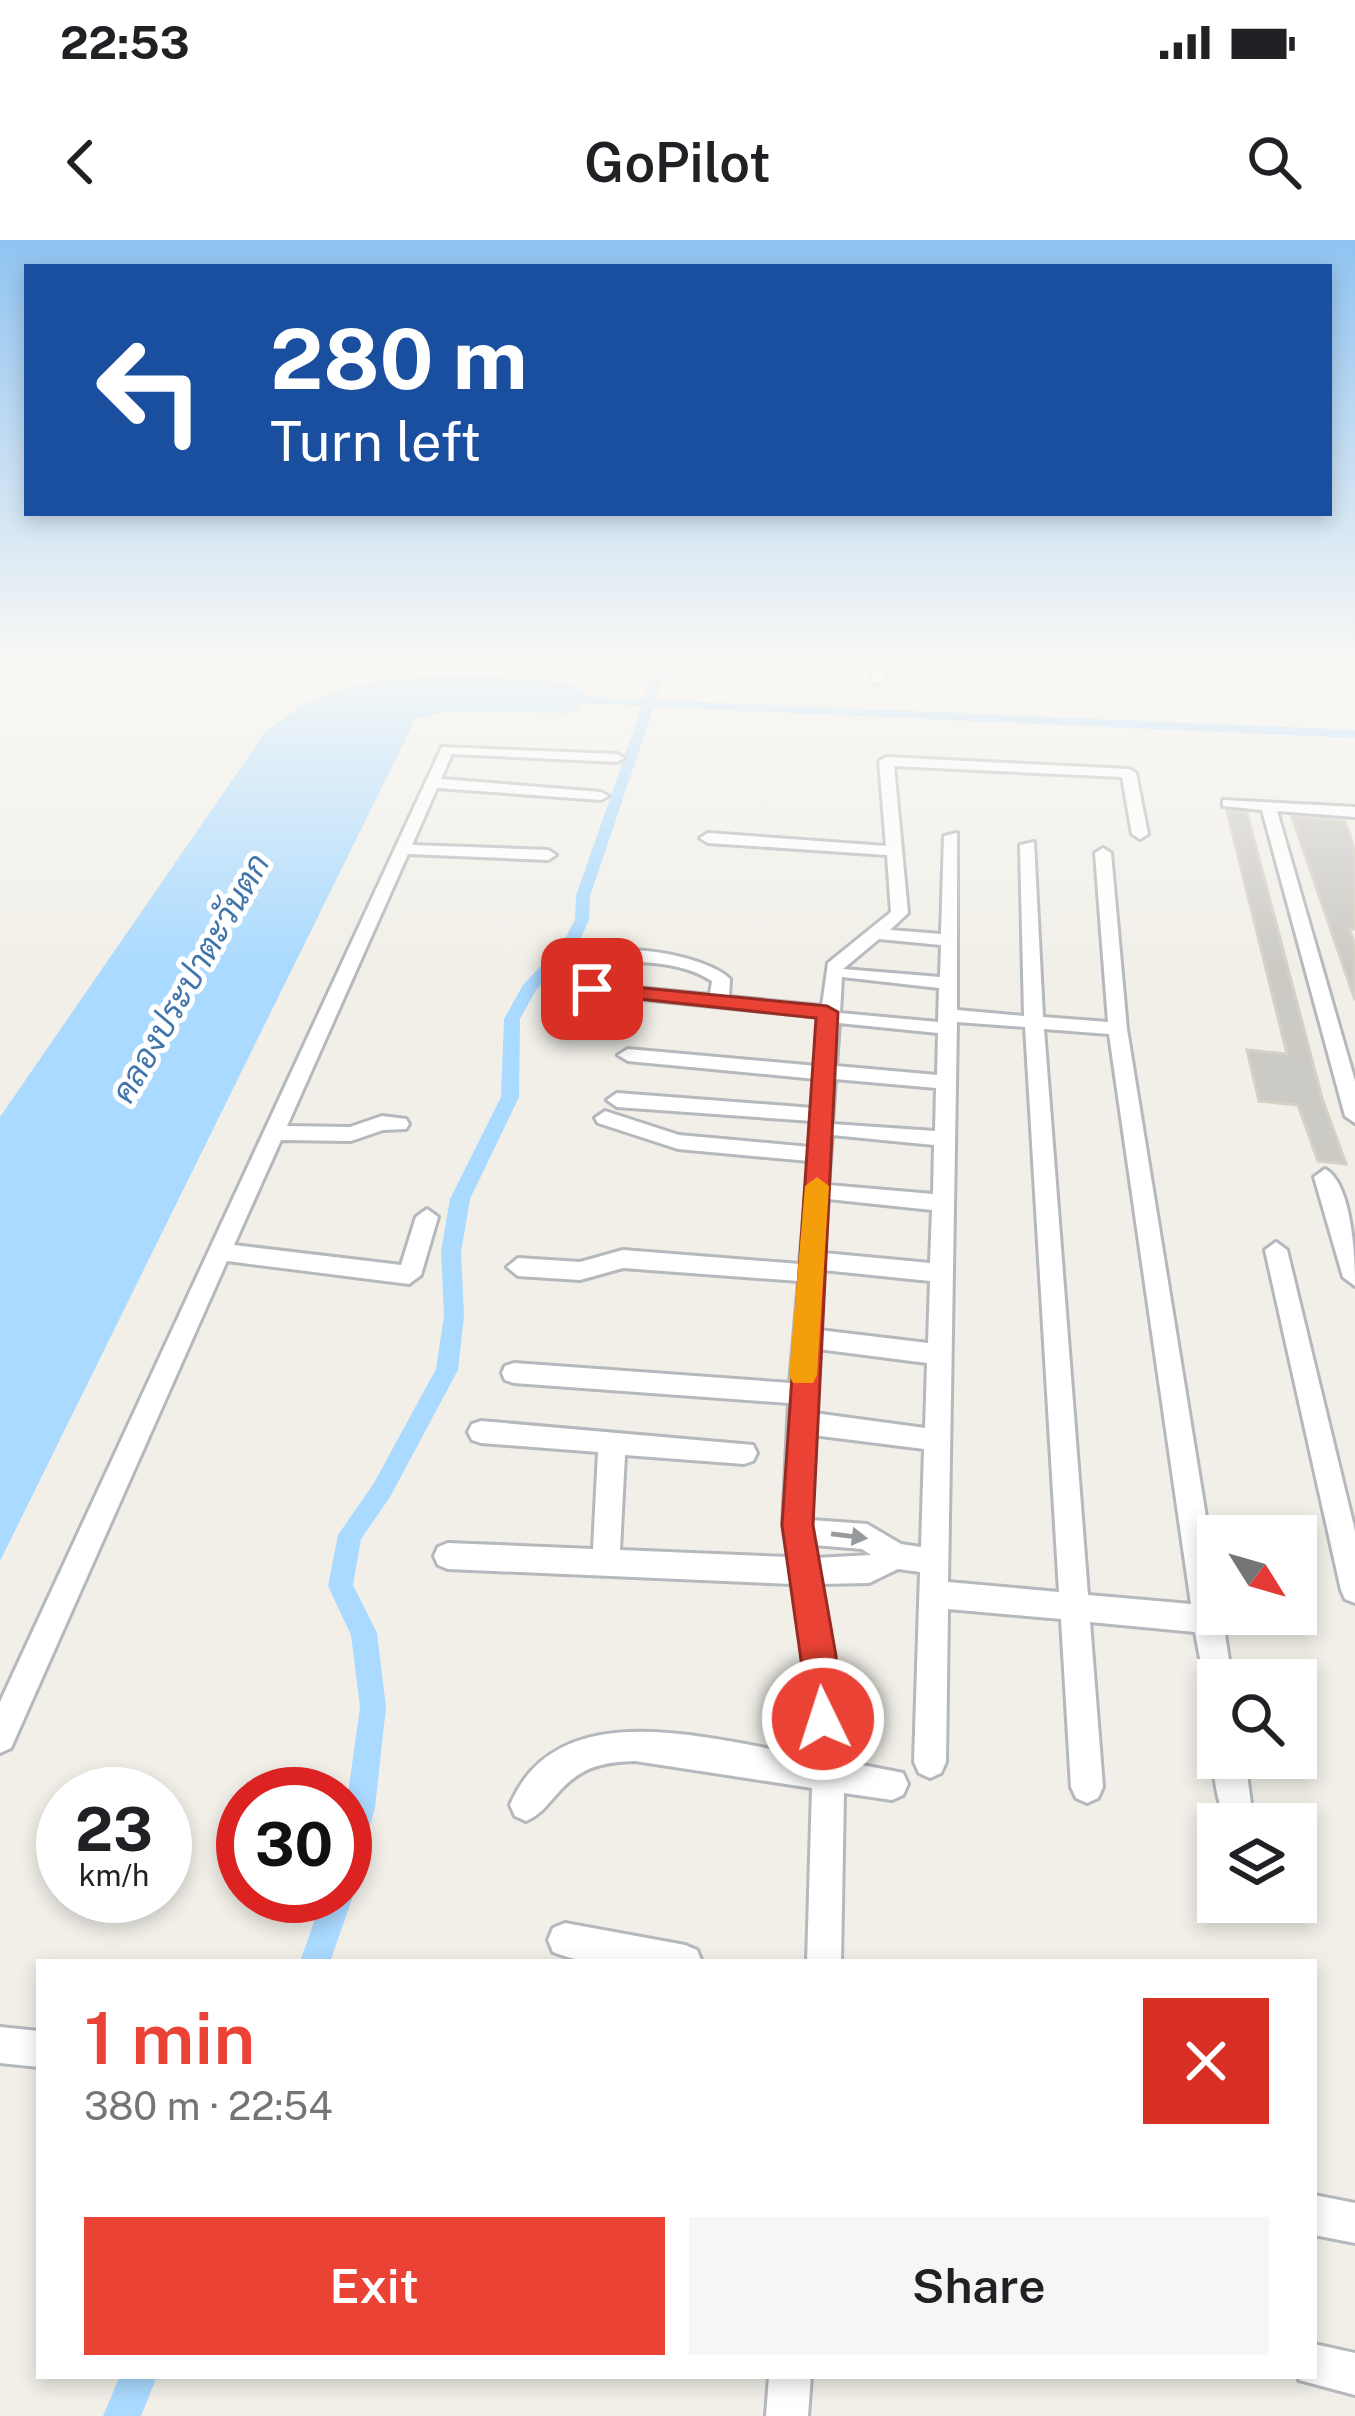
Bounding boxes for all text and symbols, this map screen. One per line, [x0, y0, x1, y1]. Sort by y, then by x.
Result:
text: 22:53 [60, 16, 190, 69]
icon: back [48, 129, 114, 195]
icon: search [1241, 129, 1307, 195]
text: GoPilot [584, 131, 771, 194]
text: 280 m [270, 309, 528, 408]
icon: left [72, 312, 228, 468]
text: Turn left [270, 410, 481, 473]
water label: คลองประปาตะวันตก [103, 847, 277, 1109]
pin [541, 938, 643, 1040]
icon: arrive [559, 956, 625, 1022]
north arrow [1197, 1515, 1317, 1635]
map controls [1197, 1515, 1317, 1923]
one-way arrow [831, 1527, 869, 1546]
position arrow [760, 1656, 886, 1782]
button: search [1197, 1659, 1317, 1779]
speed limit sign: 30 [216, 1767, 372, 1923]
text: 23 [75, 1794, 153, 1865]
button: layers [1197, 1803, 1317, 1923]
text: km/h [79, 1857, 149, 1893]
text: 1 min [84, 1996, 255, 2080]
button: close [1143, 1998, 1269, 2124]
text: 380 m · 22:54 [84, 2083, 333, 2129]
button: Exit [84, 2217, 665, 2355]
button: Share [689, 2217, 1269, 2355]

